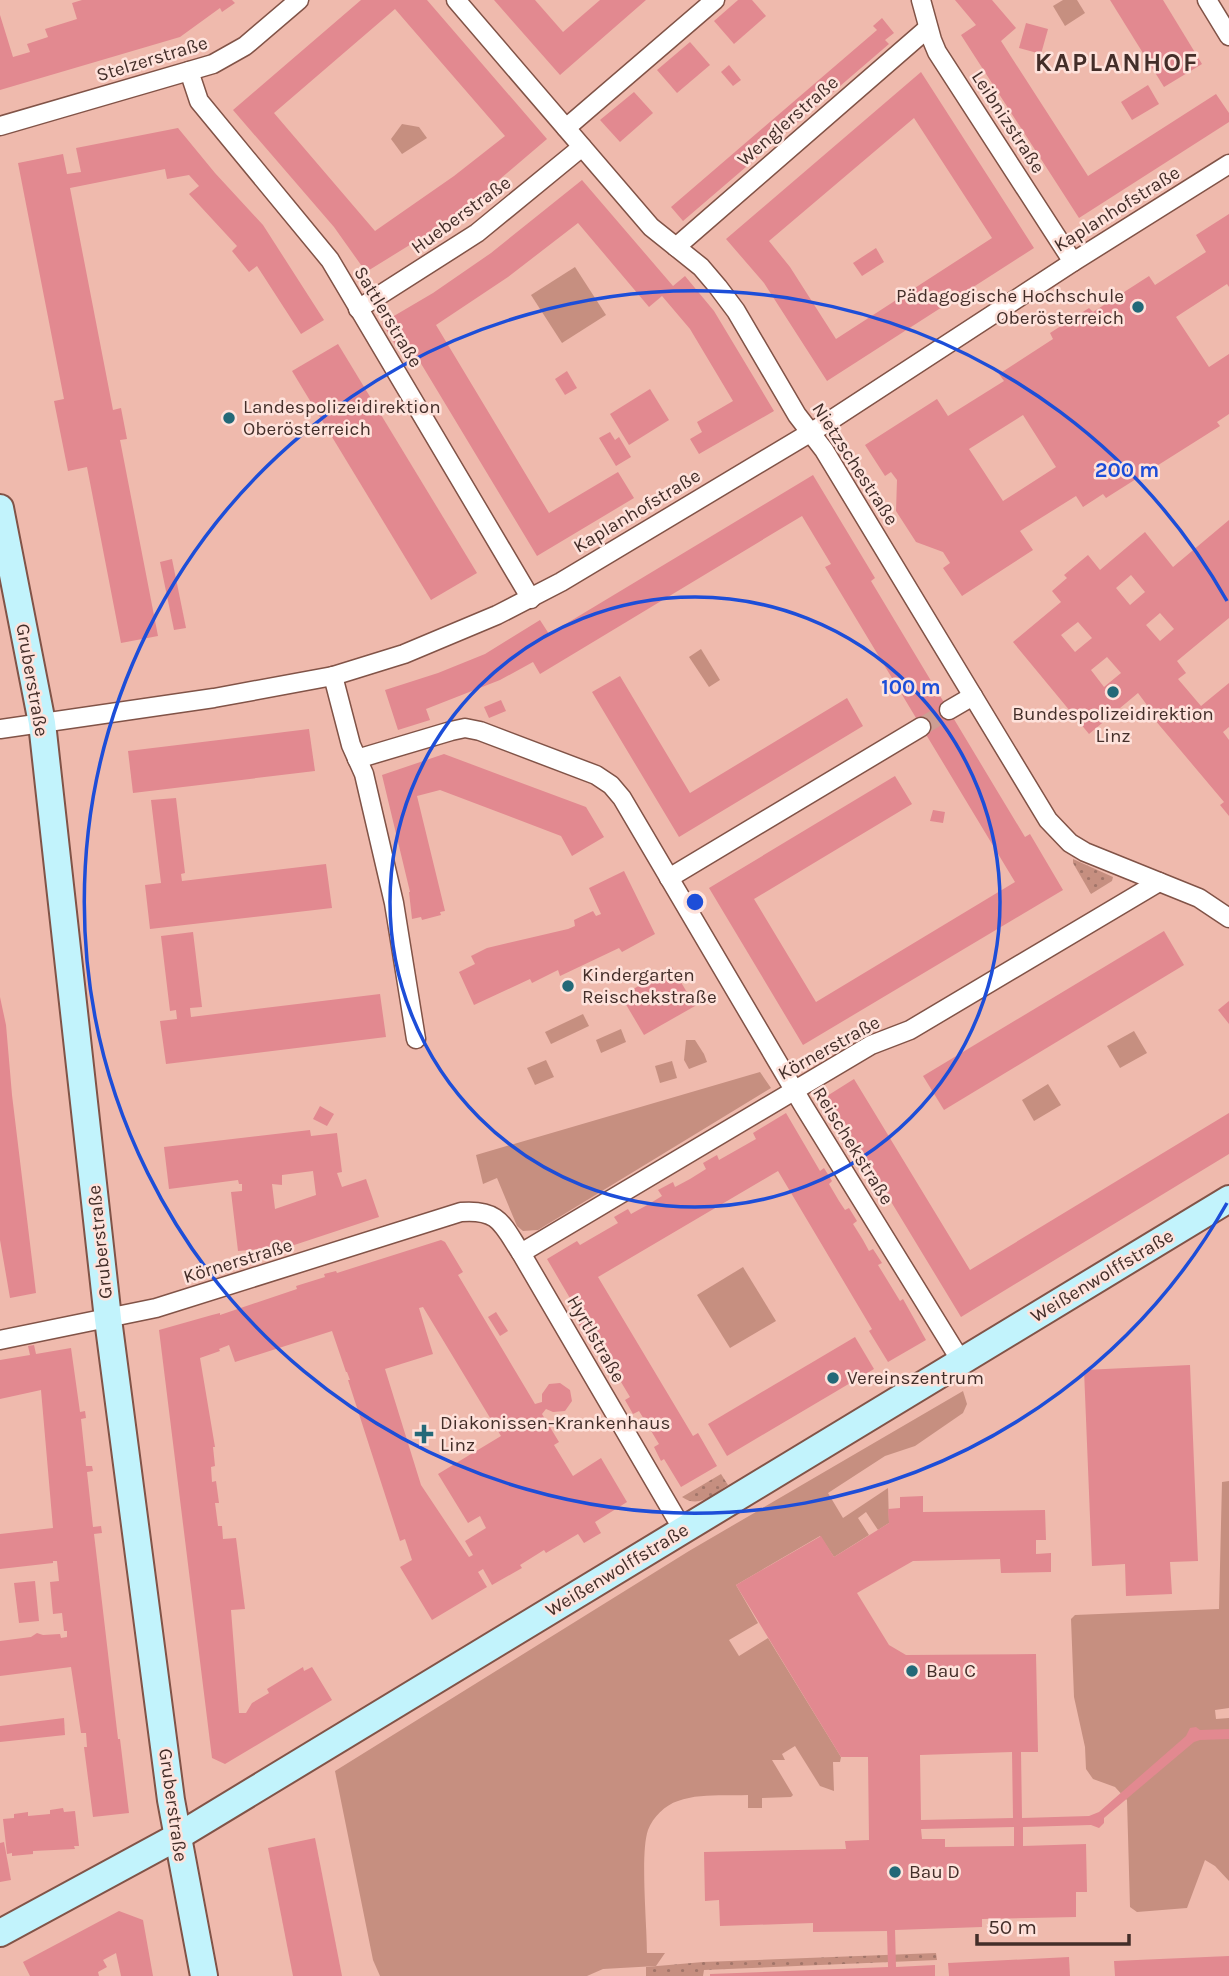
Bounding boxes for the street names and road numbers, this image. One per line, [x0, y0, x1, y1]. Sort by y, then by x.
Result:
street label: Stelzerstraße [94, 32, 210, 86]
street label: Leibnizstraße [967, 67, 1049, 177]
street label: Wenglerstraße [733, 71, 843, 171]
street label: Kaplanhofstraße [1050, 161, 1184, 257]
street label: Hueberstraße [407, 172, 515, 258]
street label: Sattlerstraße [349, 262, 427, 372]
street label: Nietzschestraße [807, 399, 903, 529]
street label: Kaplanhofstraße [570, 464, 704, 558]
street label: Gruberstraße [11, 622, 53, 738]
street label: Körnerstraße [774, 1011, 884, 1085]
street label: Reischekstraße [808, 1083, 898, 1209]
street label: Gruberstraße [83, 1184, 117, 1300]
street label: Weißenwolffstraße [1027, 1225, 1177, 1327]
street label: Körnerstraße [181, 1234, 295, 1288]
street label: Hyrtlstraße [562, 1292, 630, 1386]
street label: Weißenwolffstraße [542, 1519, 692, 1621]
street label: Gruberstraße [154, 1747, 192, 1863]

